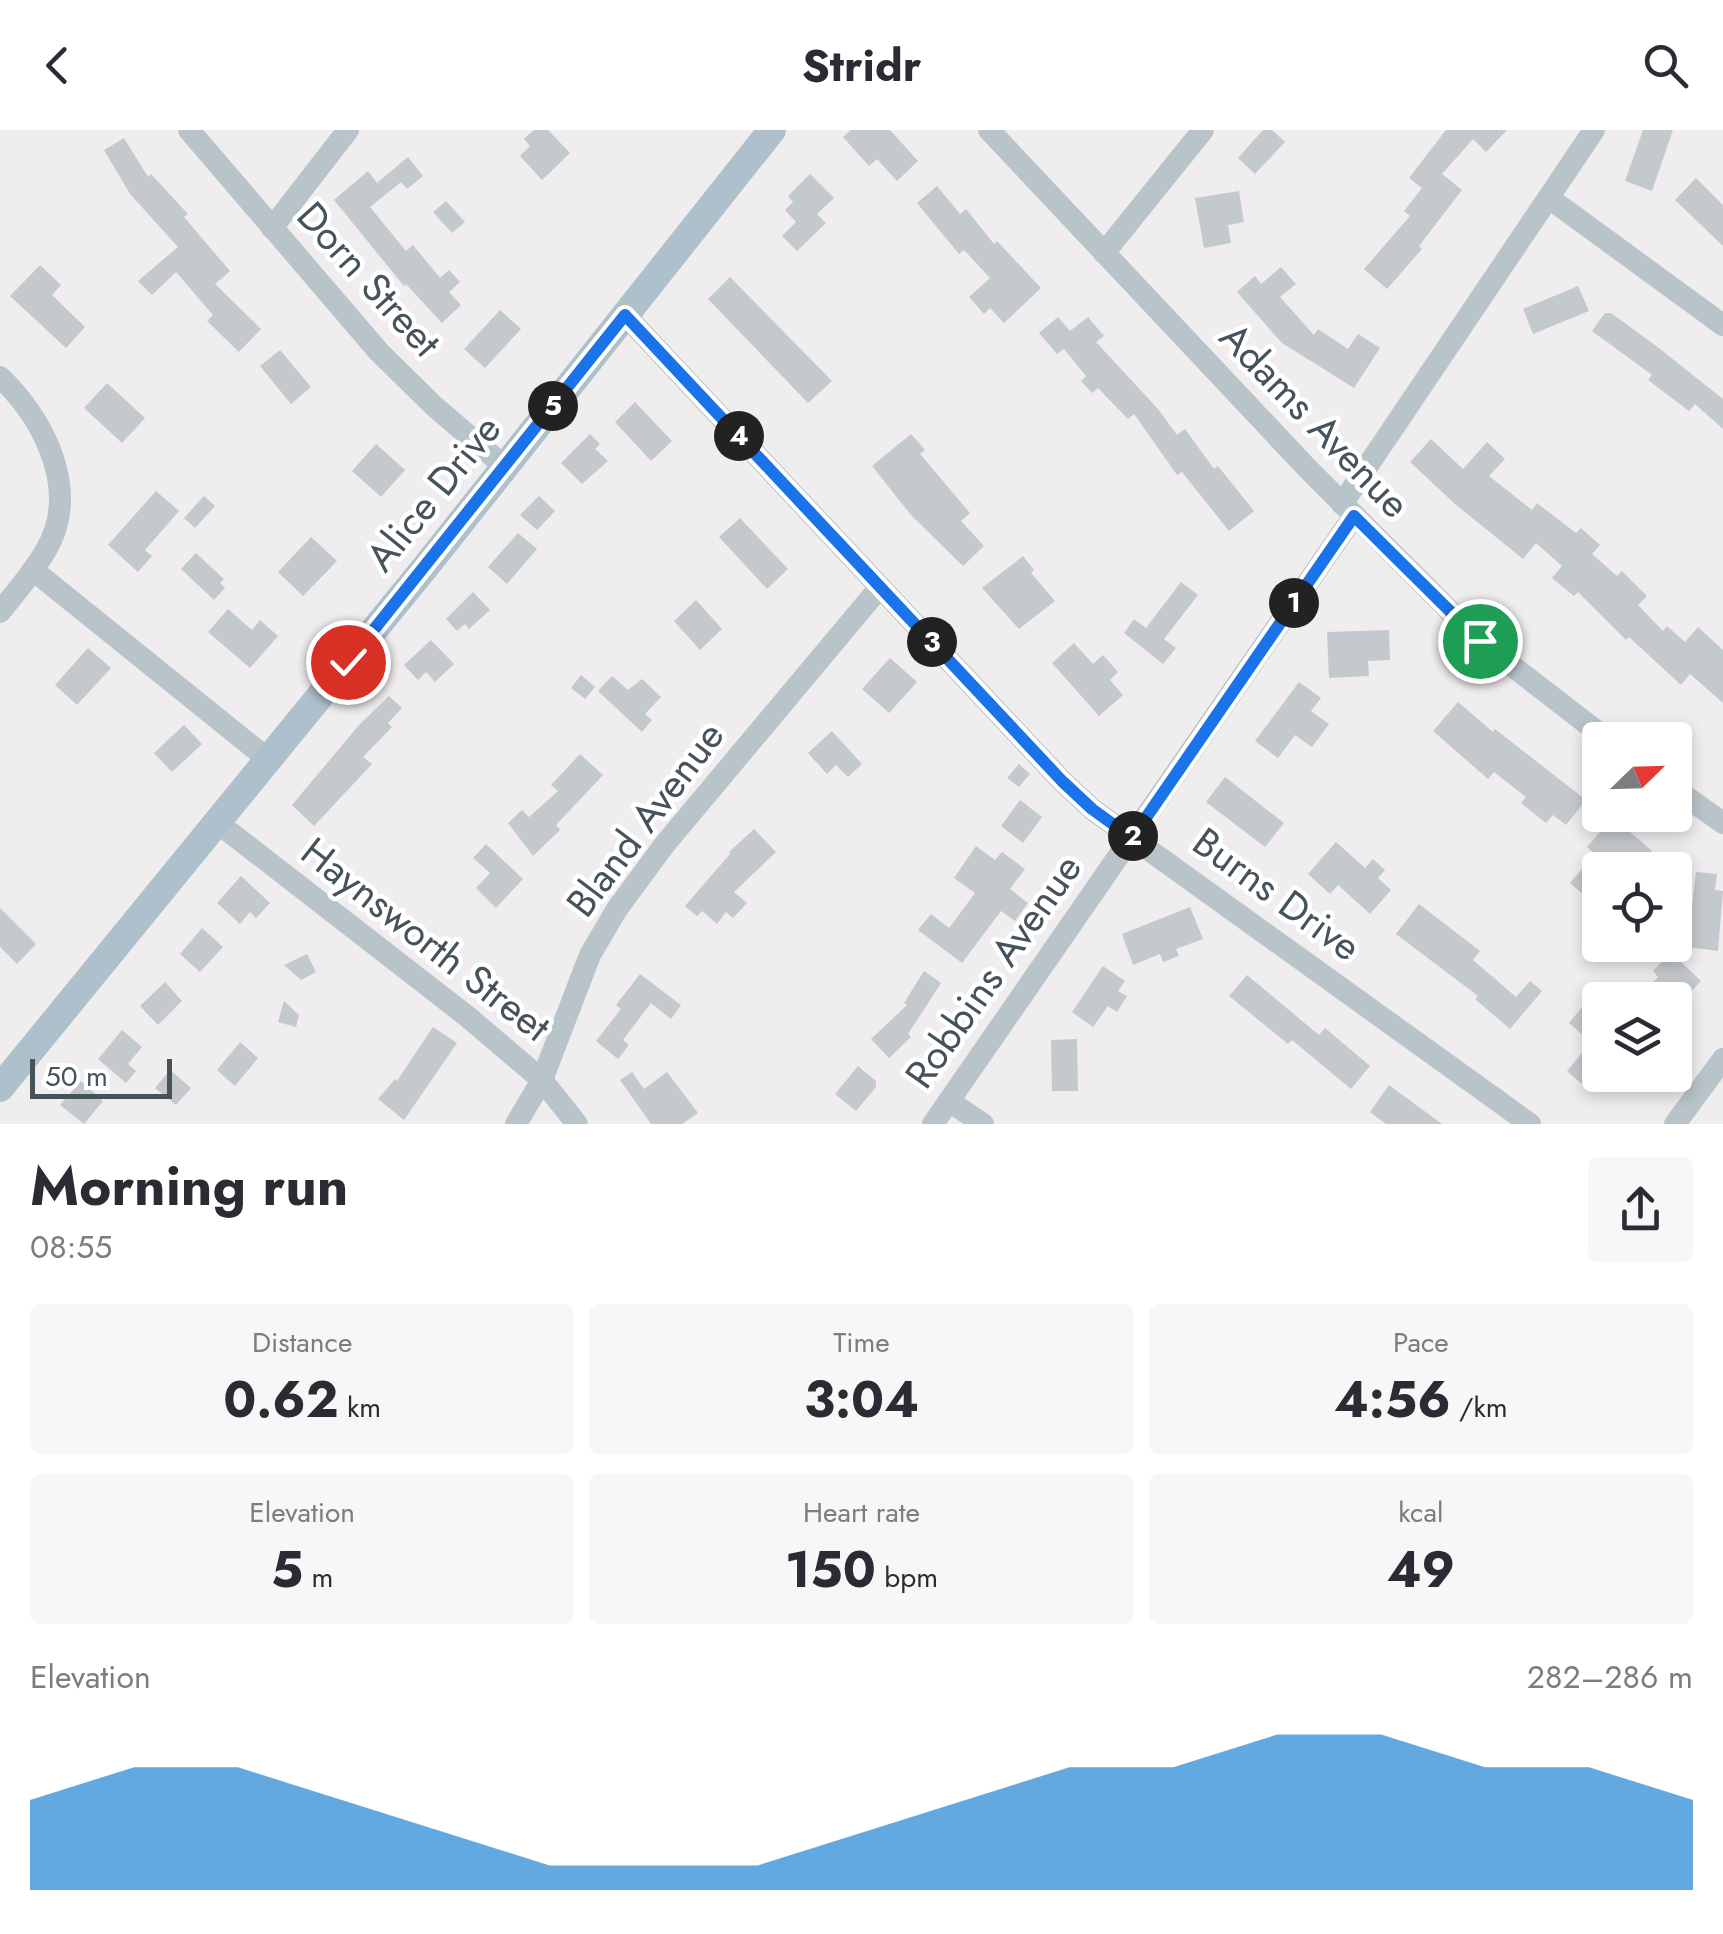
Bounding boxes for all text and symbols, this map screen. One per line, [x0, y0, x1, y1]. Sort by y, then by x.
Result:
text: Stridr [802, 33, 921, 98]
icon: back [30, 38, 85, 93]
icon: search [1638, 38, 1693, 93]
street label: Dorn Street [283, 189, 455, 370]
street label: Adams Avenue [1206, 309, 1424, 531]
pin: 5 [528, 381, 578, 431]
text: 5 [544, 385, 562, 426]
street label: Alice Drive [352, 402, 514, 584]
pin: 4 [714, 411, 764, 461]
text: 4 [729, 415, 749, 456]
pin: 1 [1269, 578, 1319, 628]
text: 1 [1287, 582, 1301, 623]
pin [1438, 599, 1523, 684]
icon: arrive [1453, 614, 1508, 669]
pin: 3 [907, 617, 957, 667]
pin [306, 620, 391, 705]
text: 3 [923, 621, 941, 662]
icon: check [321, 635, 376, 690]
street label: Bland Avenue [552, 709, 738, 929]
north arrow [1582, 722, 1692, 832]
map controls [1582, 722, 1692, 1092]
pin: 2 [1108, 811, 1158, 861]
street label: Burns Drive [1181, 813, 1373, 975]
text: 2 [1124, 815, 1142, 856]
street label: Haynsworth Street [289, 823, 563, 1055]
street label: Robbins Avenue [891, 842, 1095, 1100]
button: locate [1582, 852, 1692, 962]
button: layers [1582, 982, 1692, 1092]
scale bar [30, 1054, 172, 1098]
text: 50 m [45, 1056, 108, 1097]
text: Morning run [30, 1146, 348, 1226]
button: share [1588, 1157, 1693, 1262]
text: 08:55 [30, 1224, 112, 1270]
text: Distance [252, 1322, 352, 1363]
text: Time [833, 1322, 890, 1363]
text: Pace [1393, 1322, 1449, 1363]
text: 0.62 [223, 1363, 339, 1436]
text: 3:04 [804, 1363, 919, 1436]
text: 4:56 [1334, 1363, 1451, 1436]
text: km [339, 1387, 381, 1428]
text: /km [1451, 1387, 1508, 1428]
text: Elevation [249, 1492, 355, 1533]
text: Heart rate [803, 1492, 920, 1533]
text: kcal [1398, 1492, 1443, 1533]
text: 5 [271, 1533, 303, 1606]
text: 150 [785, 1533, 876, 1606]
text: 49 [1387, 1533, 1455, 1606]
text: m [303, 1557, 333, 1598]
text: bpm [876, 1557, 938, 1598]
text: Elevation [30, 1654, 151, 1700]
text: 282–286 m [1527, 1654, 1693, 1700]

